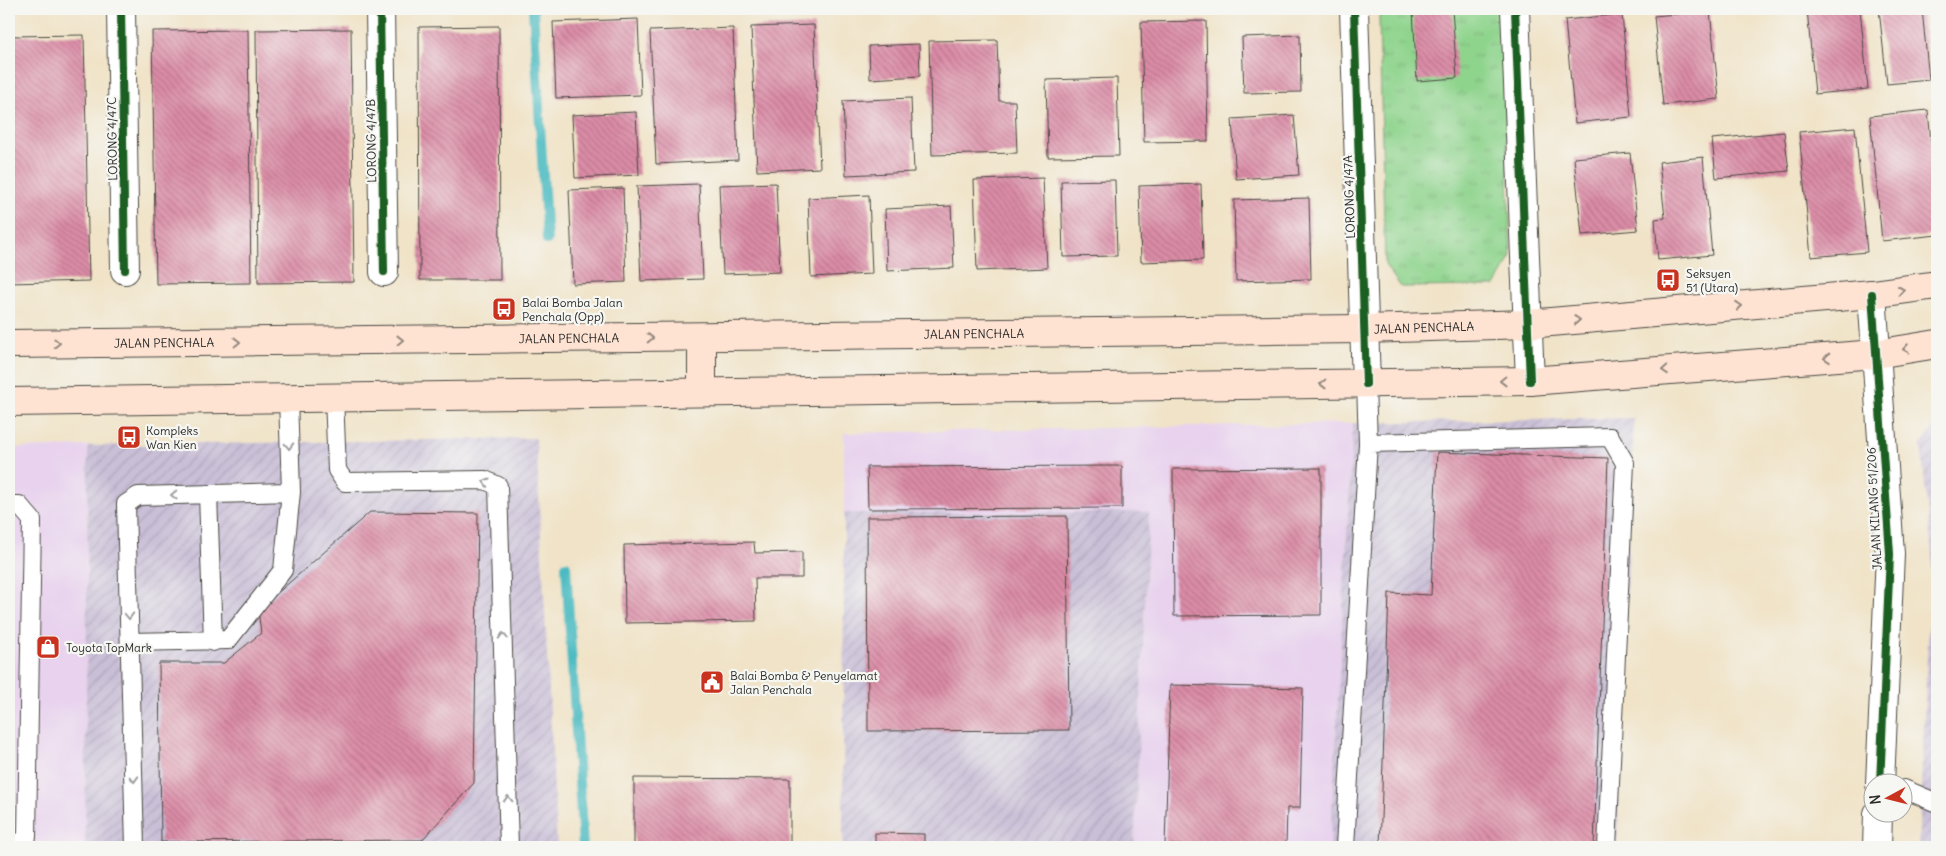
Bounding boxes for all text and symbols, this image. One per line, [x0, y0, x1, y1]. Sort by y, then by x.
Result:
street label: LORONG 4/47C [104, 97, 120, 181]
street label: LORONG 4/47B [363, 99, 379, 183]
street label: LORONG 4/47A [1340, 155, 1358, 239]
place label: Seksyen 51 (Utara) [1686, 266, 1739, 295]
bus stop icon: Seksyen 51 (Utara) [1655, 267, 1681, 293]
one-way arrow [1897, 285, 1905, 296]
place label: Balai Bomba Jalan Penchala (Opp) [522, 295, 623, 324]
bus stop icon: Balai Bomba Jalan Penchala (Opp) [491, 296, 517, 322]
one-way arrow [1735, 301, 1743, 312]
one-way arrow [1573, 315, 1581, 326]
street label: JALAN PENCHALA [1374, 318, 1475, 336]
street label: JALAN PENCHALA [924, 325, 1024, 341]
street label: JALAN PENCHALA [519, 330, 619, 346]
one-way arrow [646, 333, 654, 343]
street label: JALAN PENCHALA [114, 334, 215, 350]
one-way arrow [396, 335, 404, 345]
one-way arrow [234, 336, 242, 347]
one-way arrow [54, 338, 62, 348]
one-way arrow [1902, 344, 1911, 354]
one-way arrow [1823, 352, 1831, 363]
one-way arrow [1661, 365, 1669, 376]
one-way arrow [1499, 376, 1506, 386]
one-way arrow [1319, 379, 1326, 389]
place label: Kompleks Wan Kien [146, 423, 198, 452]
bus stop icon: Kompleks Wan Kien [116, 424, 142, 450]
one-way arrow [284, 442, 295, 450]
street label: JALAN KILANG 51/206 [1863, 447, 1885, 571]
one-way arrow [482, 477, 490, 488]
one-way arrow [169, 490, 177, 500]
one-way arrow [124, 613, 134, 621]
one-way arrow [497, 632, 508, 640]
shop icon: Toyota TopMark [35, 634, 61, 660]
place label: Toyota TopMark [66, 640, 152, 655]
place label: Balai Bomba & Penyelamat Jalan Penchala [730, 668, 878, 697]
public building icon: Balai Bomba & Penyelamat Jalan Penchala [699, 669, 725, 695]
north arrow [1864, 774, 1914, 824]
one-way arrow [128, 775, 139, 783]
one-way arrow [503, 794, 513, 802]
text: N [1866, 794, 1885, 805]

